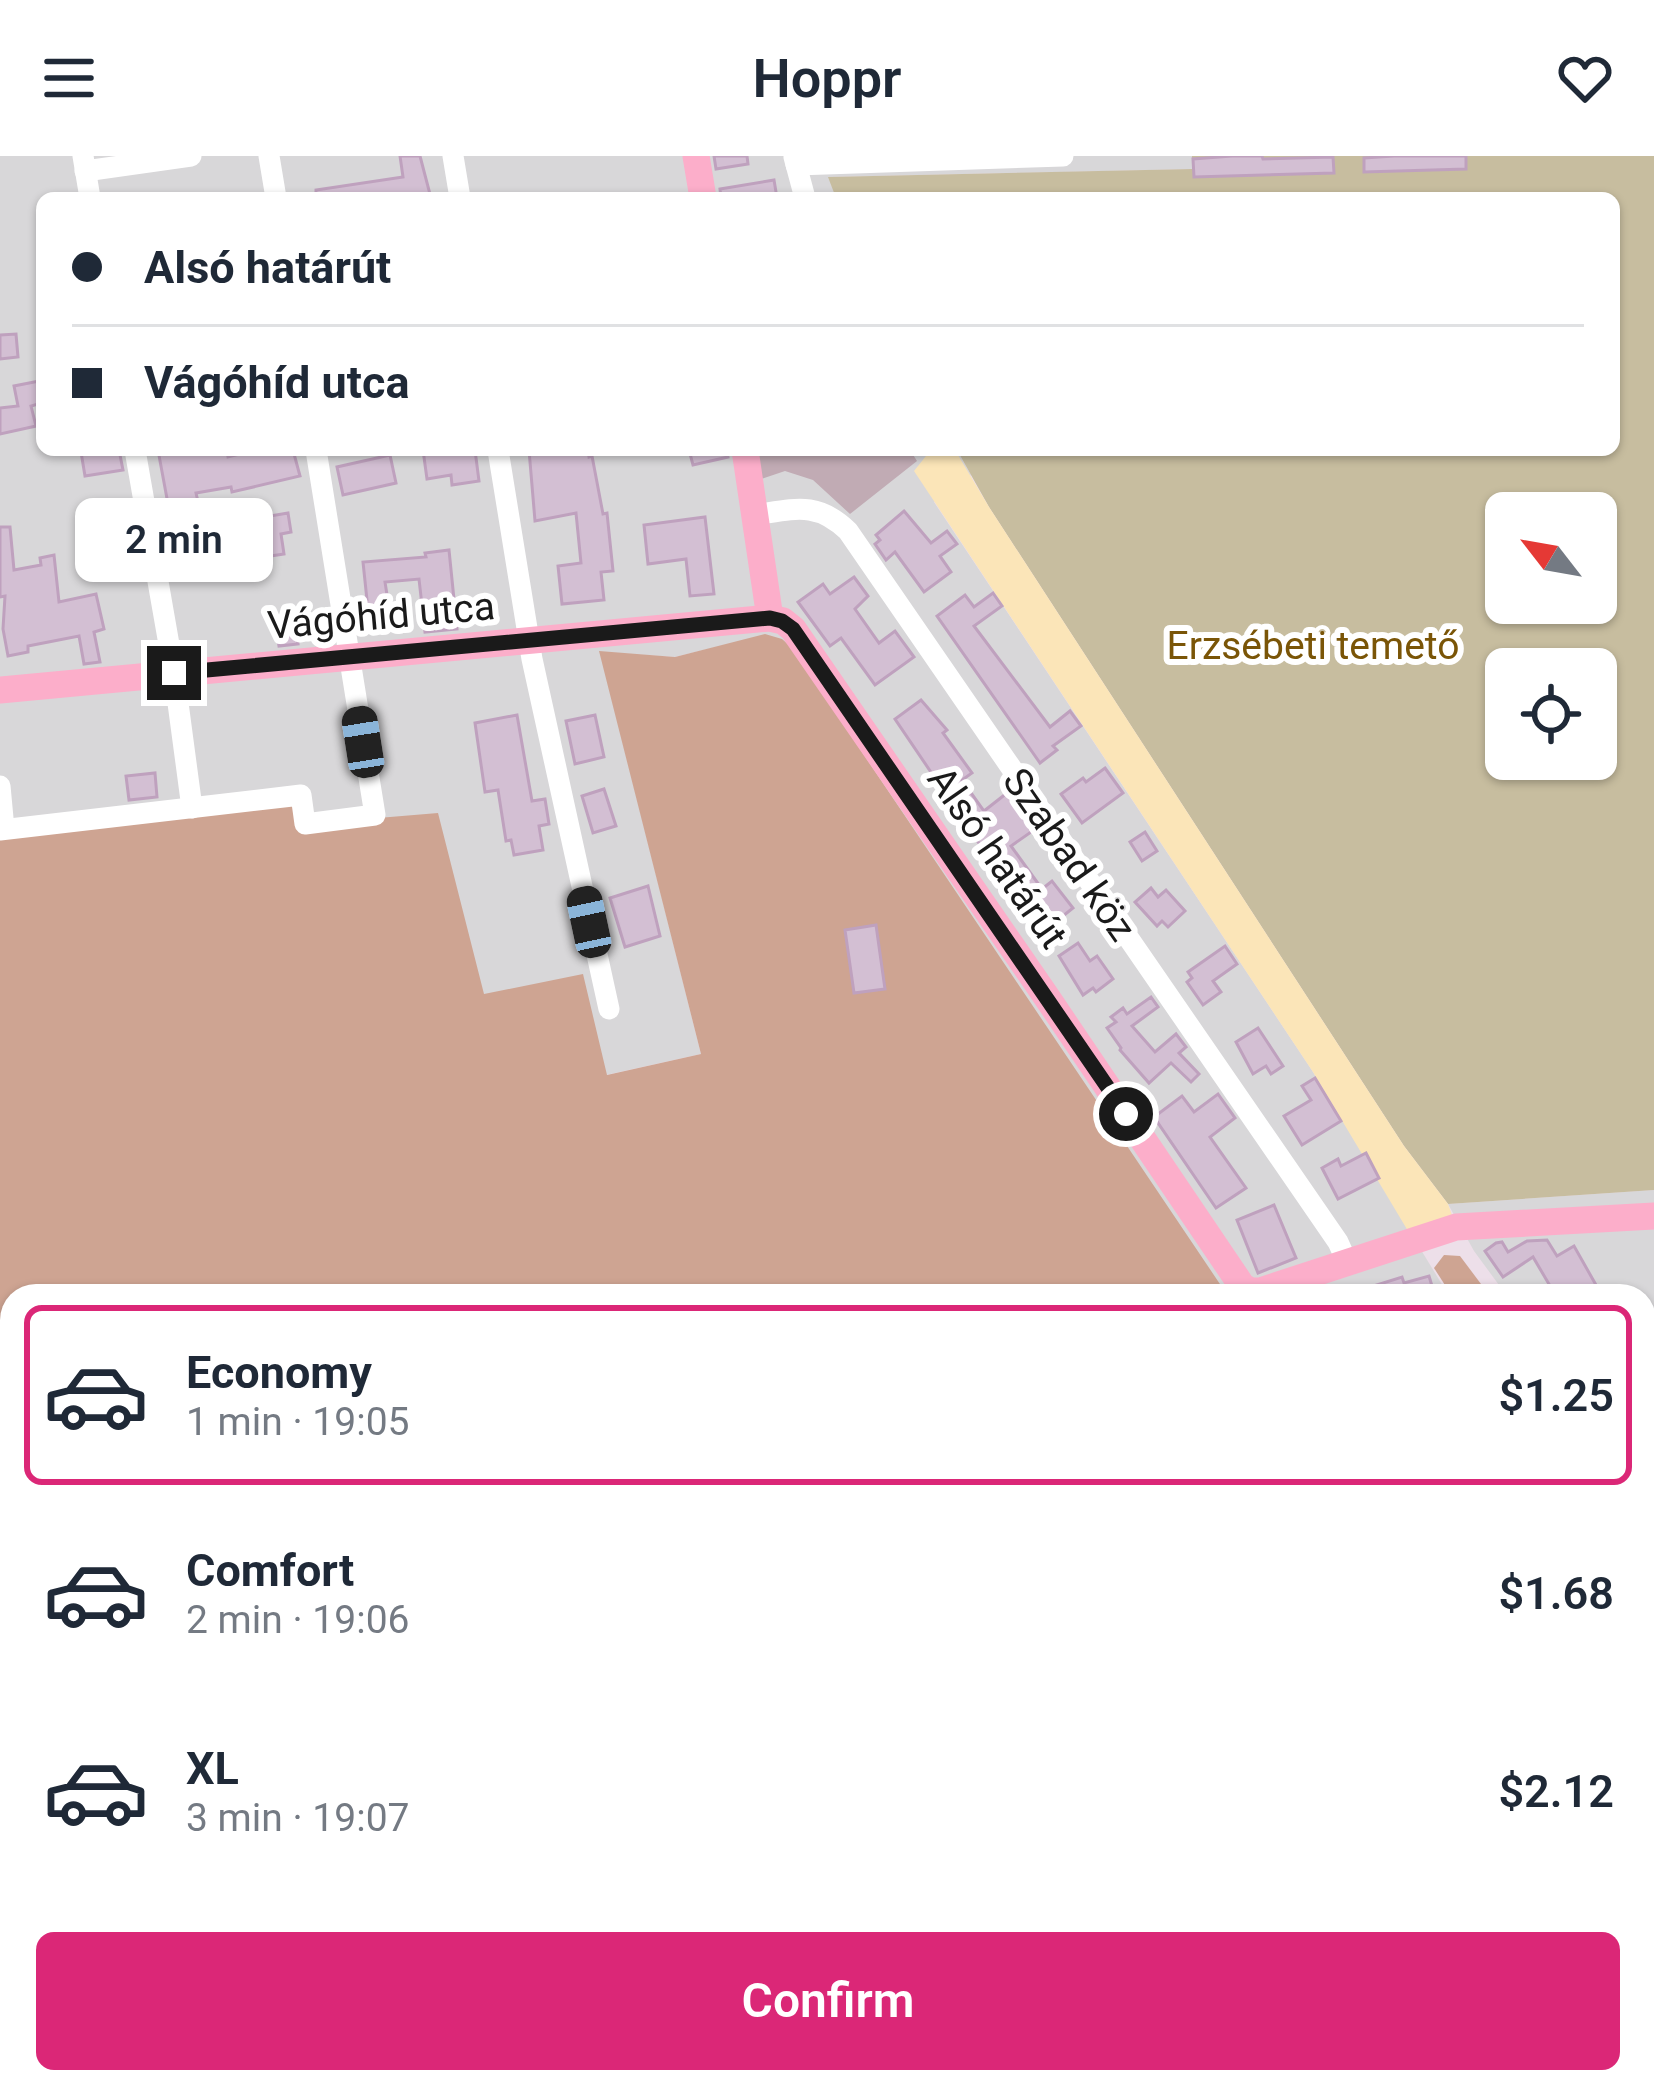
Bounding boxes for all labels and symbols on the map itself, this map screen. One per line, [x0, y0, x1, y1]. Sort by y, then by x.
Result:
north arrow [1485, 492, 1617, 624]
callout: 2 min [75, 499, 273, 583]
street label: Vágóhíd utca [266, 583, 497, 649]
park label: Erzsébeti temető [1167, 623, 1459, 669]
route end [147, 646, 201, 700]
car [340, 704, 386, 780]
street label: Alsó határút [918, 758, 1077, 957]
street label: Szabad köz [993, 760, 1145, 950]
car [564, 883, 614, 961]
route start [1099, 1087, 1153, 1141]

